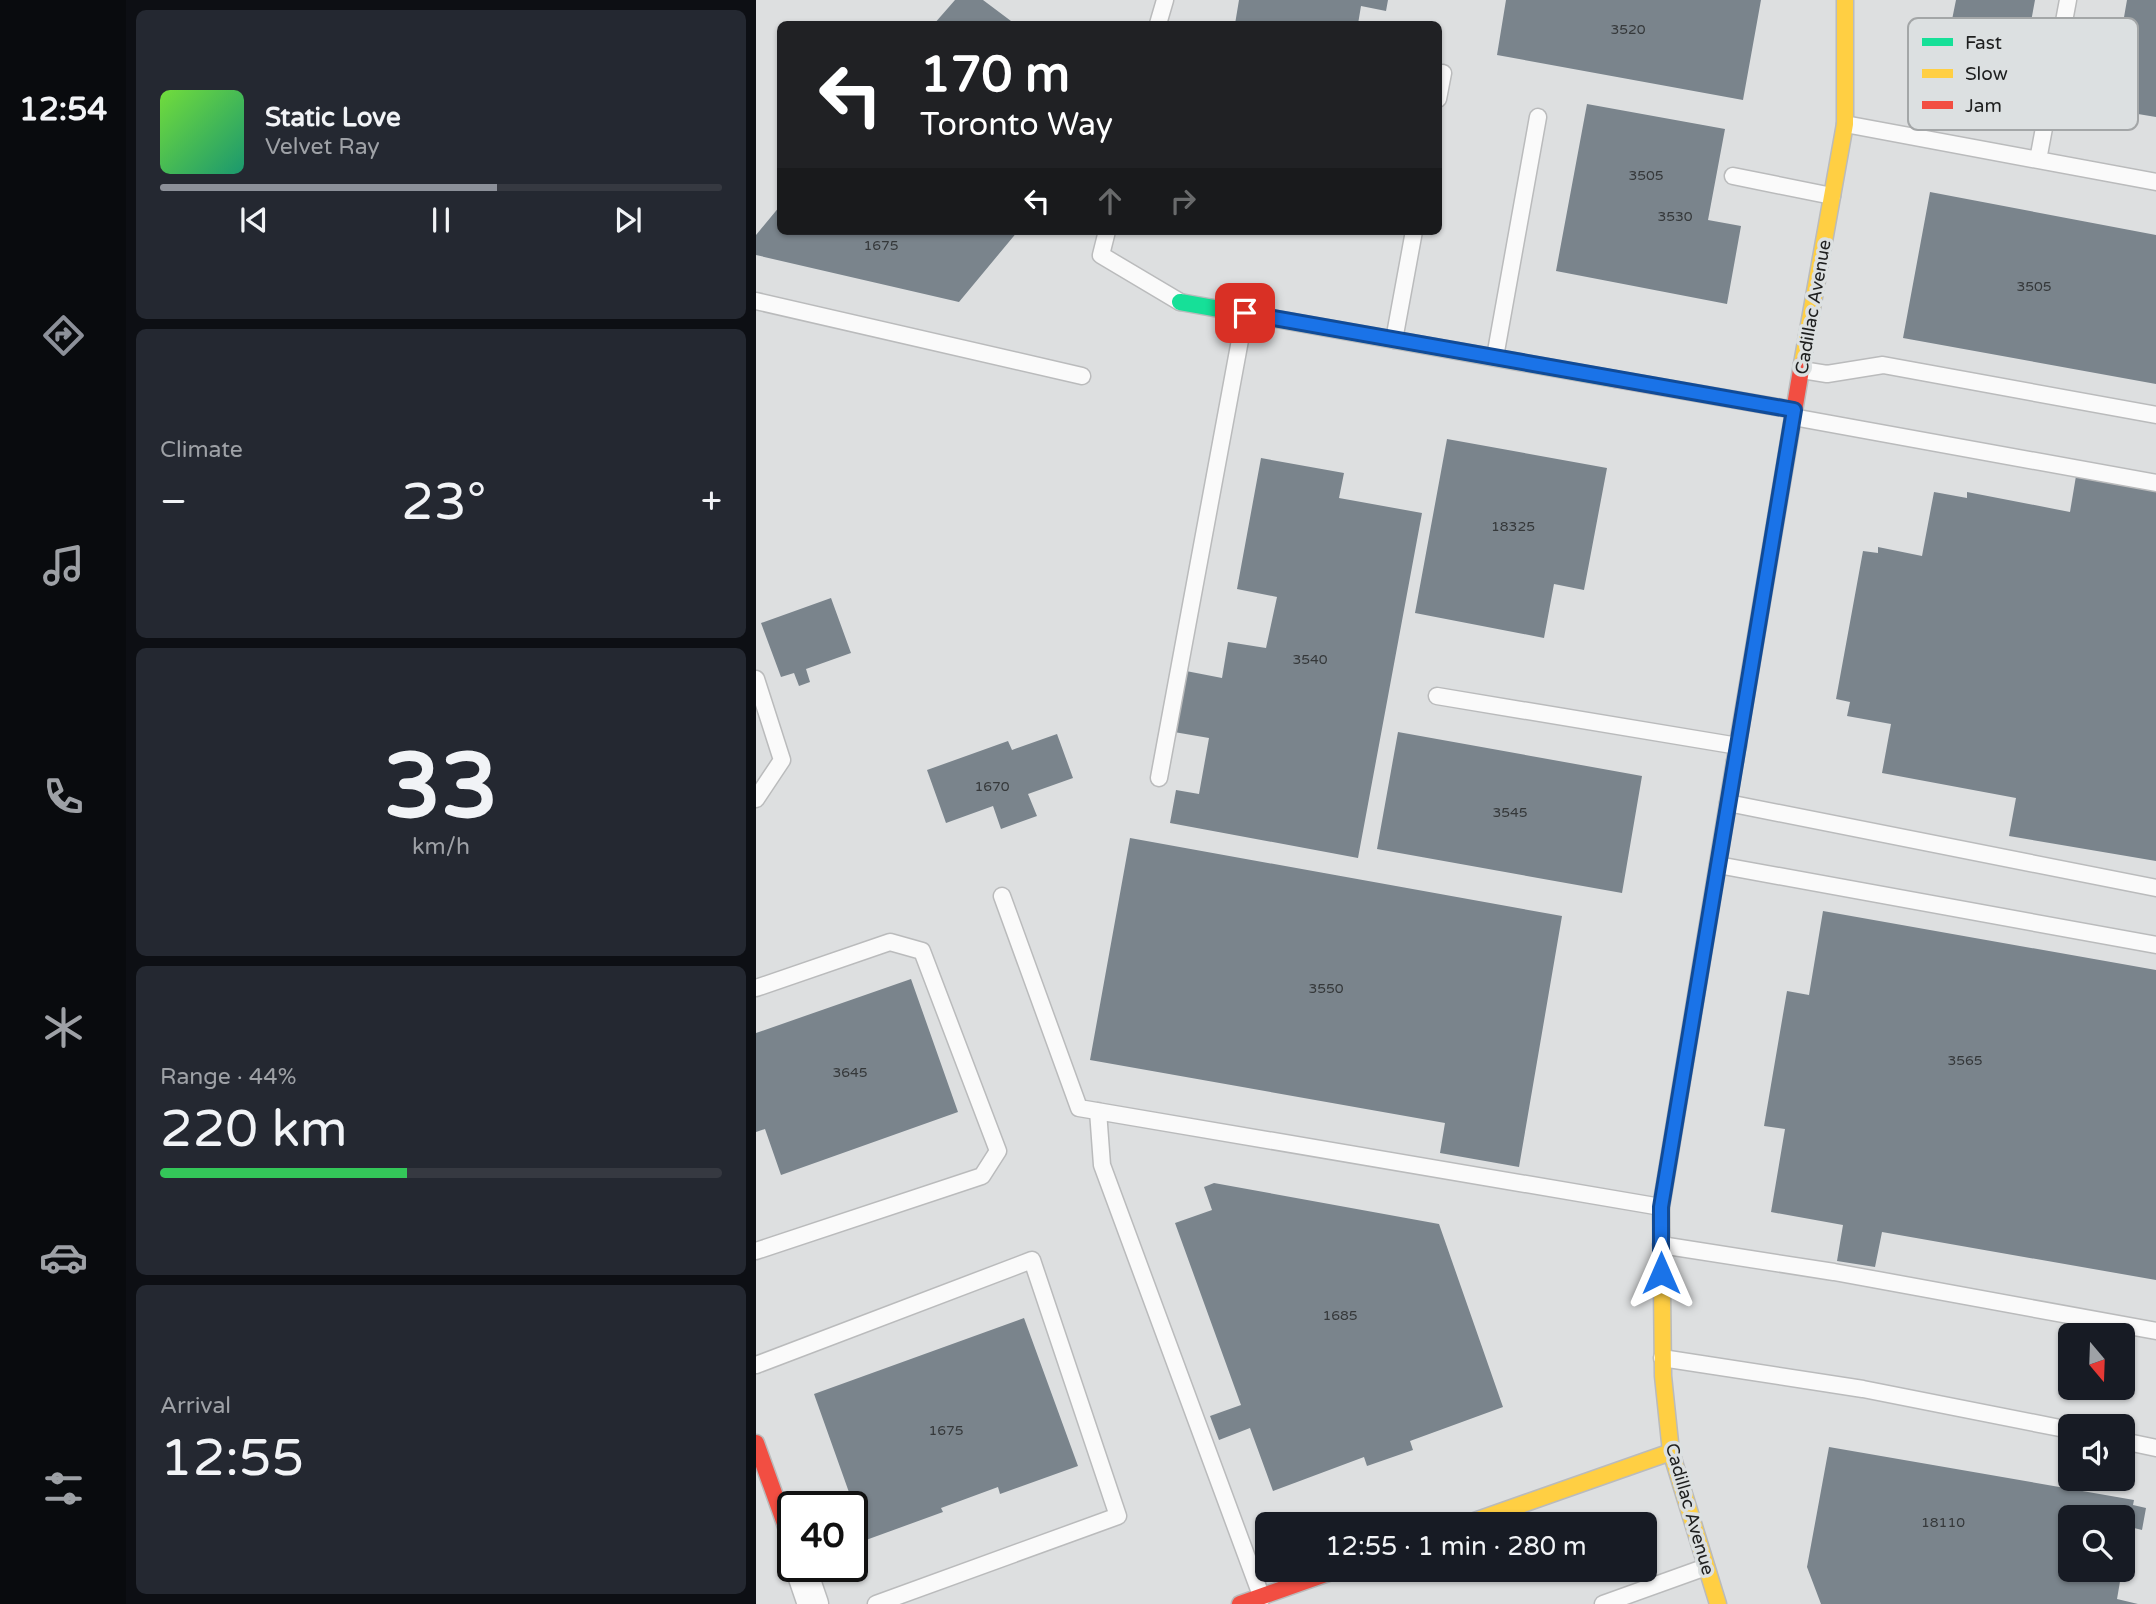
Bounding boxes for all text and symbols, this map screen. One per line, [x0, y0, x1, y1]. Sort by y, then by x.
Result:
legend [1908, 18, 2138, 130]
house number: 3520 [1610, 21, 1646, 38]
text: Fast [1965, 32, 2002, 54]
text: 170 m [920, 46, 1070, 105]
icon: left [805, 49, 896, 140]
text: Slow [1965, 63, 2008, 85]
text: 12:54 [19, 91, 107, 129]
text: Jam [1965, 95, 2002, 117]
text: Static Love [265, 102, 401, 133]
text: Toronto Way [920, 106, 1113, 144]
text: Velvet Ray [265, 133, 380, 161]
house number: 3505 [1628, 167, 1664, 184]
icon: left [1018, 182, 1056, 220]
icon: ahead [1091, 182, 1129, 220]
icon: right [1164, 182, 1202, 220]
icon: previous [235, 201, 273, 239]
icon: pause [422, 201, 460, 239]
icon: next [609, 201, 647, 239]
house number: 3530 [1657, 208, 1693, 225]
house number: 1675 [863, 237, 899, 254]
street label: Cadillac Avenue [1790, 238, 1836, 376]
house number: 3505 [2016, 278, 2052, 295]
pin [1215, 283, 1275, 343]
icon: arrive [1226, 294, 1264, 332]
icon: directions [39, 311, 88, 360]
text: Climate [160, 436, 243, 464]
text: 23° [401, 471, 486, 534]
text: − [160, 479, 187, 525]
text: + [701, 479, 722, 525]
house number: 18325 [1491, 518, 1535, 535]
icon: music [39, 541, 88, 590]
house number: 3540 [1292, 651, 1328, 668]
text: 33 [384, 732, 498, 842]
icon: phone [39, 772, 88, 821]
house number: 1670 [974, 778, 1010, 795]
house number: 3545 [1492, 804, 1528, 821]
text: km/h [412, 833, 470, 861]
house number: 3550 [1308, 980, 1344, 997]
icon: climate [39, 1003, 88, 1052]
house number: 3565 [1947, 1052, 1983, 1069]
text: Range · 44% [160, 1063, 296, 1091]
house number: 3645 [832, 1064, 868, 1081]
text: 220 km [160, 1098, 348, 1161]
icon: car [39, 1233, 88, 1282]
position arrow [1624, 1236, 1698, 1310]
house number: 1685 [1322, 1307, 1358, 1324]
north arrow [2058, 1323, 2135, 1400]
map controls [2058, 1323, 2135, 1582]
text: Arrival [160, 1392, 231, 1420]
button: sound [2058, 1414, 2135, 1491]
house number: 1675 [928, 1422, 964, 1439]
text: 12:55 [160, 1427, 304, 1490]
street label: Cadillac Avenue [1661, 1440, 1719, 1578]
icon: filters [39, 1464, 88, 1513]
speed limit sign: 40 [777, 1491, 868, 1582]
button: search [2058, 1505, 2135, 1582]
house number: 18110 [1921, 1514, 1965, 1531]
text: 12:55 · 1 min · 280 m [1325, 1531, 1587, 1562]

